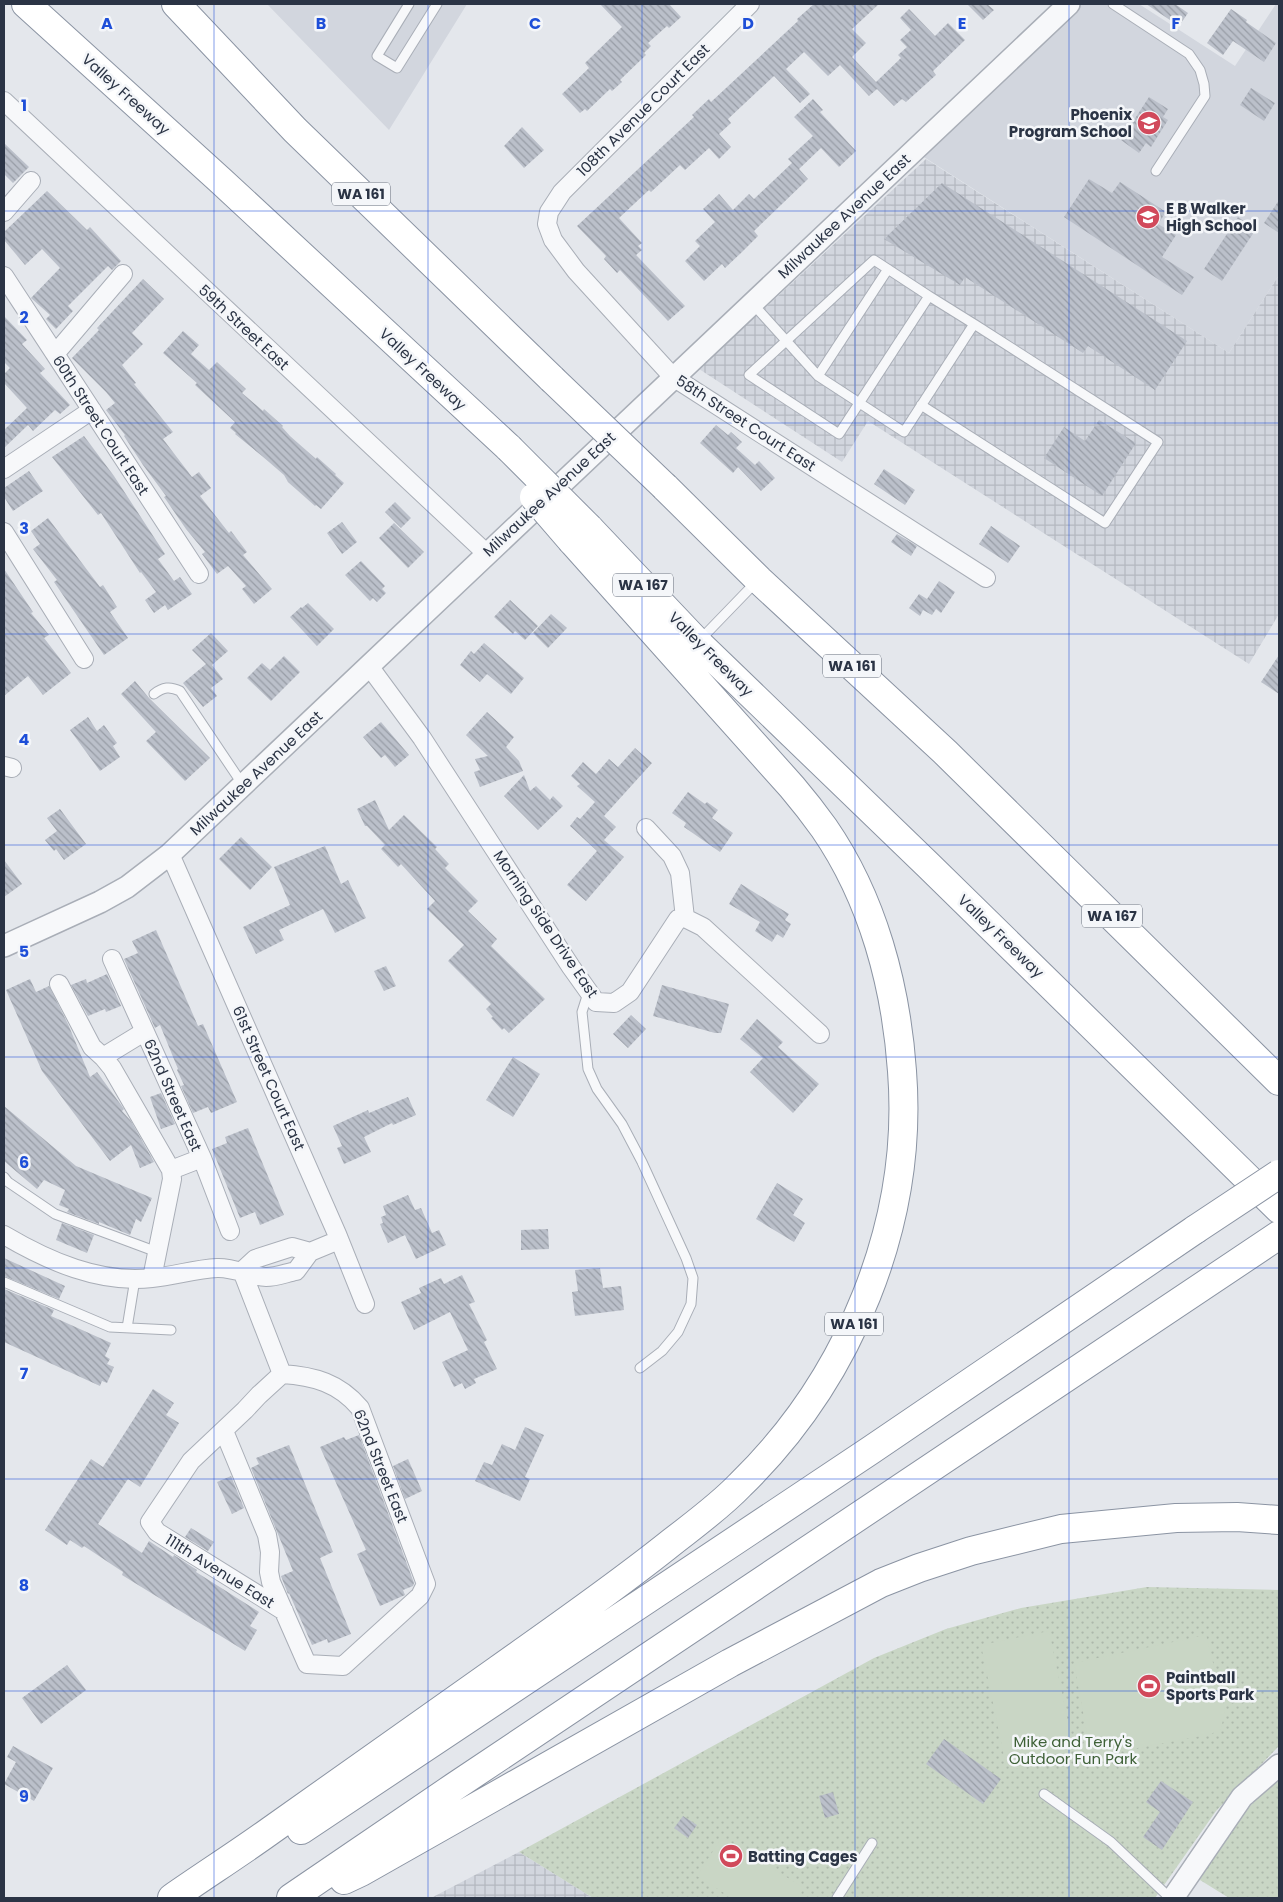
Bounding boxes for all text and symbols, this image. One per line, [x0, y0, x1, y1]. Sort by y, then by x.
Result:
text: A [101, 12, 113, 35]
text: B [316, 12, 326, 35]
text: C [529, 12, 541, 35]
text: D [742, 12, 754, 35]
text: E [958, 12, 966, 35]
text: F [1172, 12, 1181, 35]
street label: 108th Avenue Court East [572, 39, 714, 181]
street label: Valley Freeway [77, 49, 175, 140]
text: 1 [21, 94, 27, 117]
place label: Phoenix Program School [1009, 104, 1132, 142]
school or university icon: Phoenix Program School [1136, 110, 1162, 136]
street label: Milwaukee Avenue East [773, 149, 915, 283]
road number: WA 161 [332, 182, 390, 205]
place label: E B Walker High School [1166, 198, 1257, 236]
school or university icon: E B Walker High School [1135, 204, 1161, 230]
street label: 59th Street East [194, 279, 294, 375]
text: 2 [19, 306, 29, 329]
street label: Valley Freeway [375, 323, 472, 415]
street label: 60th Street Court East [48, 351, 154, 499]
street label: 58th Street Court East [672, 370, 820, 476]
street label: Milwaukee Avenue East [478, 427, 620, 561]
text: 3 [19, 517, 29, 540]
road number: WA 167 [613, 574, 673, 596]
street label: Valley Freeway [664, 607, 758, 701]
road number: WA 161 [823, 654, 881, 678]
street label: Milwaukee Avenue East [185, 706, 327, 840]
text: 4 [19, 728, 30, 751]
street label: Morning Side Drive East [489, 846, 603, 1002]
street label: Valley Freeway [953, 890, 1049, 983]
road number: WA 167 [1082, 904, 1142, 928]
text: 5 [19, 940, 29, 963]
street label: 61st Street Court East [228, 1002, 310, 1154]
street label: 62nd Street East [139, 1035, 207, 1155]
text: 6 [19, 1151, 29, 1174]
road number: WA 161 [825, 1312, 883, 1336]
text: 7 [20, 1362, 29, 1385]
street label: 62nd Street East [349, 1406, 413, 1526]
street label: 111th Avenue East [161, 1529, 279, 1613]
text: 8 [19, 1574, 29, 1597]
place label: Paintball Sports Park [1166, 1667, 1255, 1705]
sports icon: Paintball Sports Park [1136, 1673, 1162, 1699]
park label: Mike and Terry's Outdoor Fun Park [1009, 1731, 1138, 1769]
text: 9 [19, 1785, 29, 1808]
sports icon: Batting Cages [718, 1843, 744, 1869]
place label: Batting Cages [748, 1846, 858, 1867]

